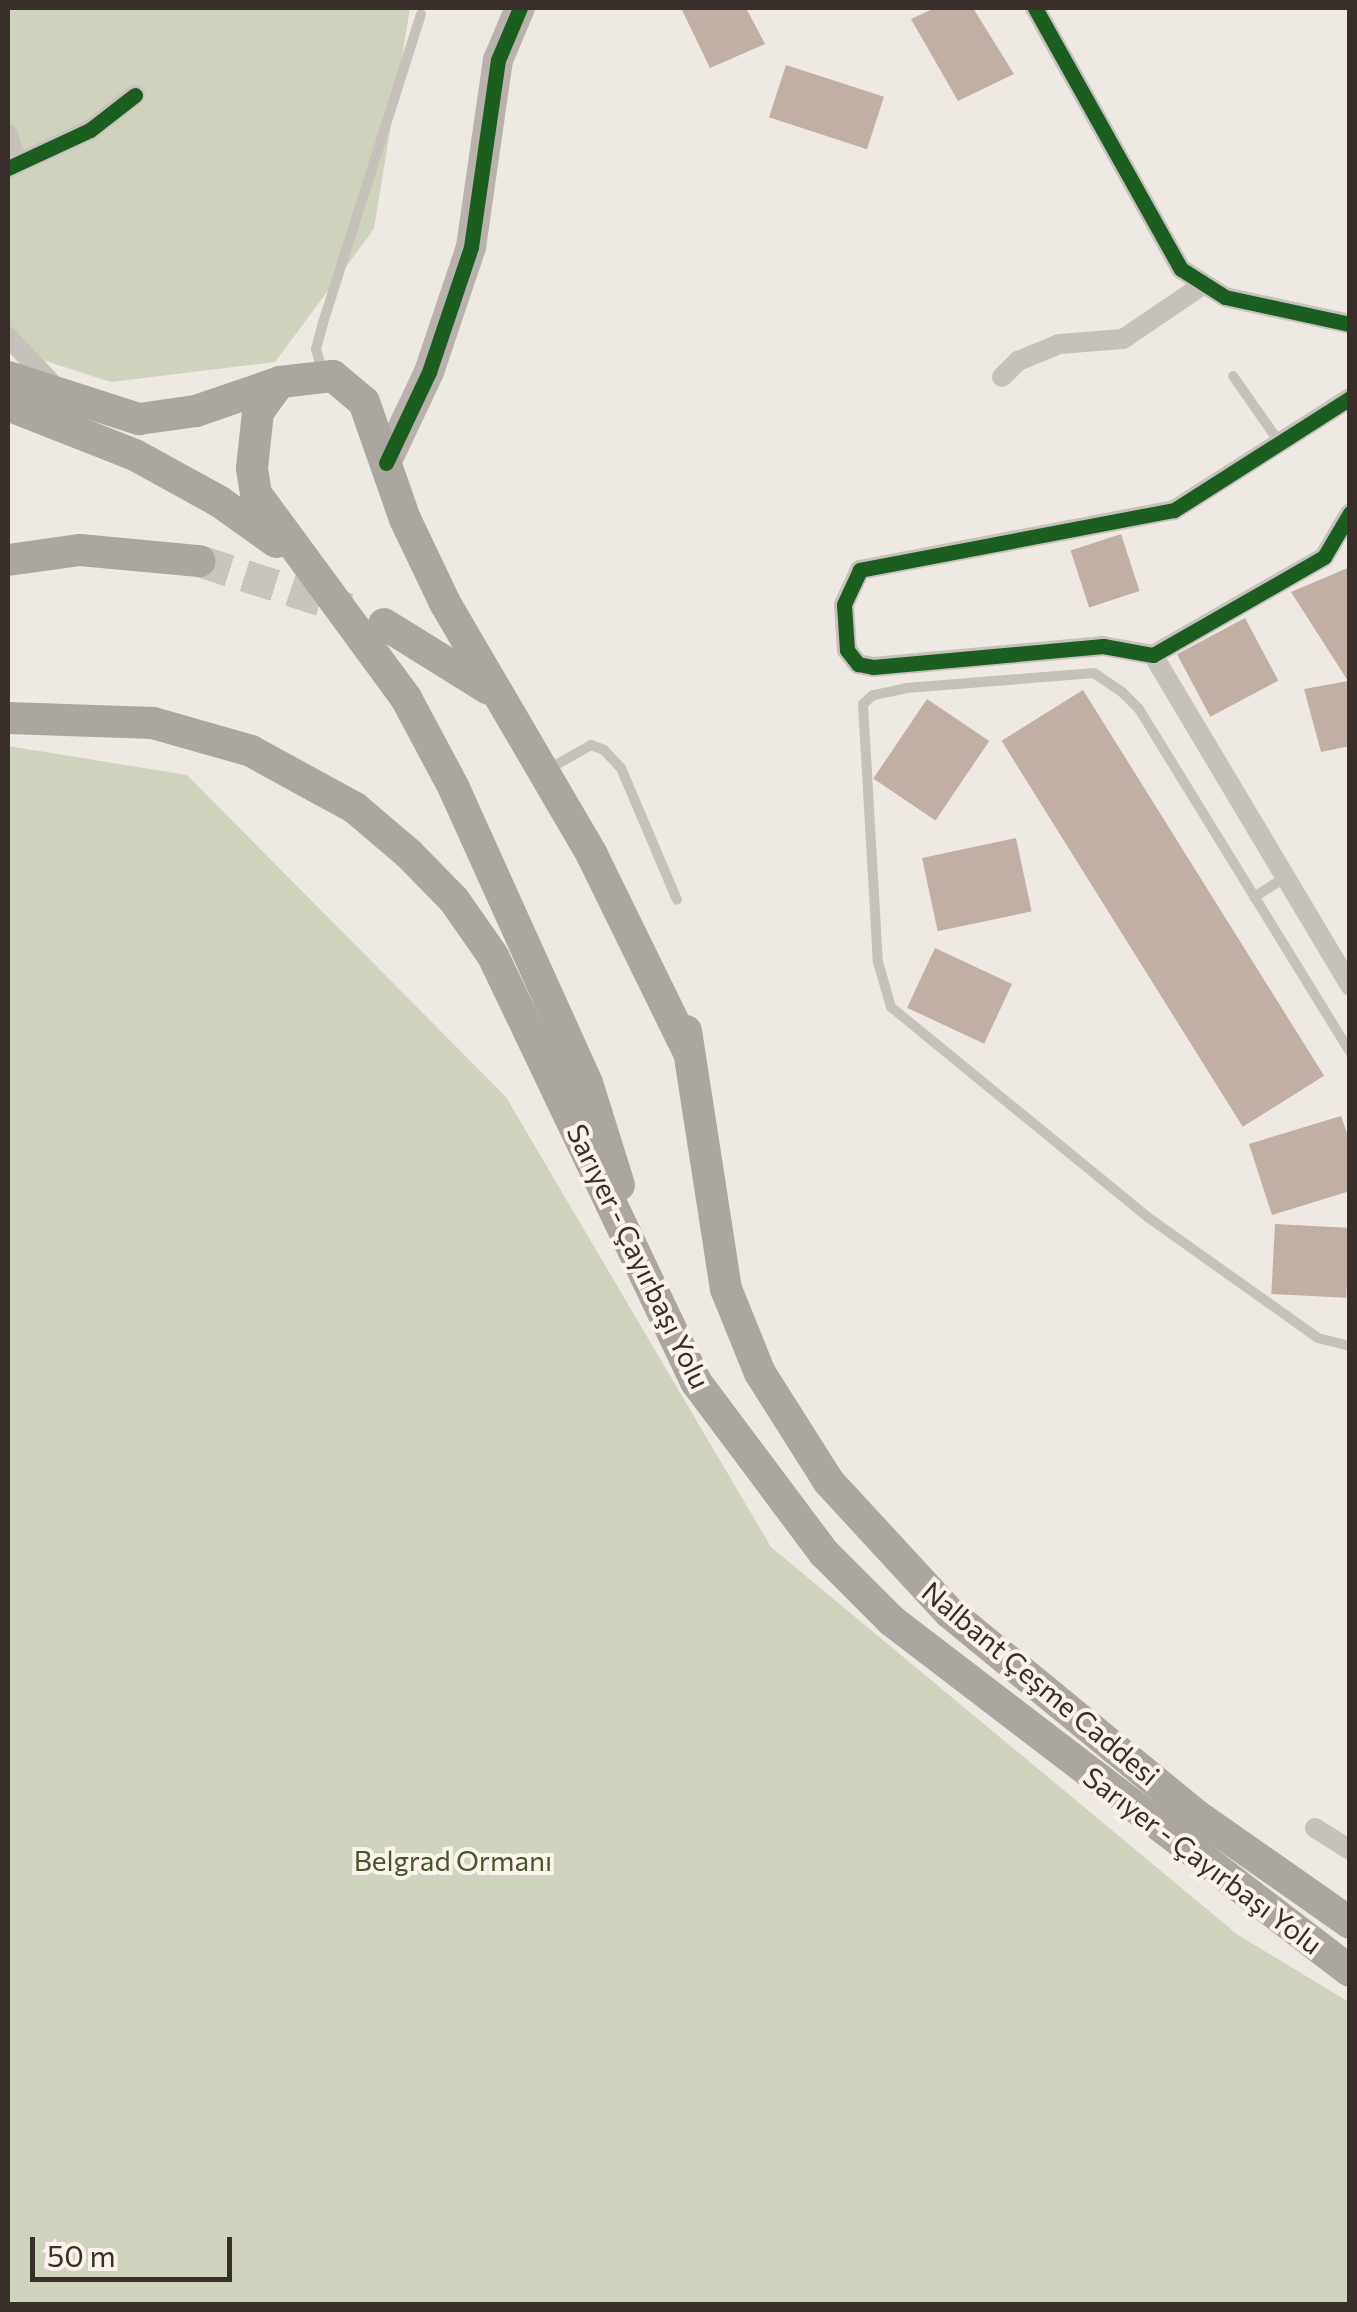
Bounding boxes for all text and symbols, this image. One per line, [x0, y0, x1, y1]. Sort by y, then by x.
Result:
street label: Sarıyer - Çayırbaşı Yolu [560, 1118, 718, 1394]
street label: Nalbant Çeşme Caddesi [916, 1574, 1166, 1792]
street label: Sarıyer - Çayırbaşı Yolu [1077, 1759, 1329, 1961]
park label: Belgrad Ormanı [354, 1843, 552, 1877]
scale bar [35, 2217, 238, 2279]
text: 50 m [47, 2236, 116, 2273]

